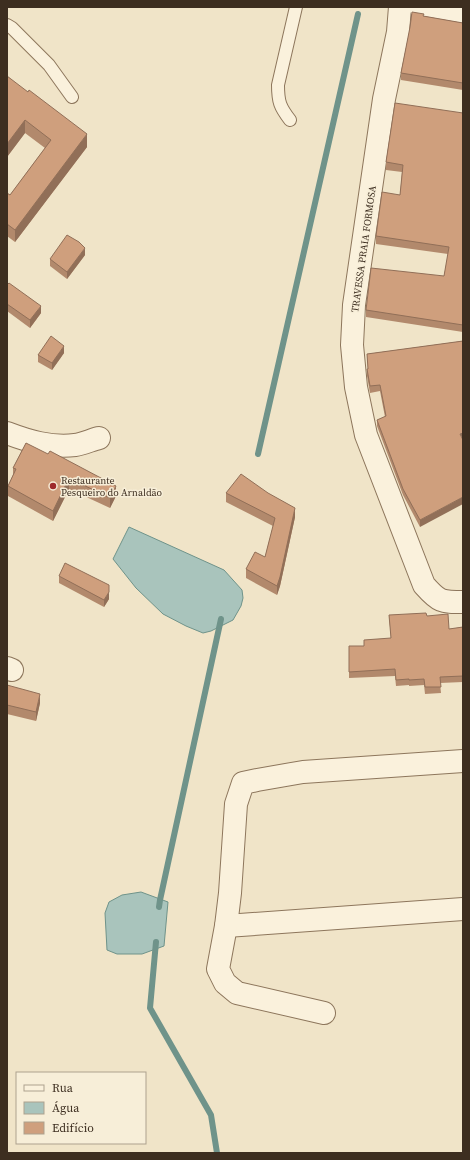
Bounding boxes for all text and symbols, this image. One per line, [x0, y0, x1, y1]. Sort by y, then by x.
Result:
street label: TRAVESSA PRAIA FORMOSA [348, 185, 379, 313]
place label: Restaurante Pesqueiro do Arnaldão [61, 474, 163, 499]
marker: Restaurante Pesqueiro do Arnaldão [48, 481, 58, 491]
legend [16, 1072, 146, 1144]
text: Rua [52, 1080, 74, 1096]
text: Água [52, 1100, 80, 1116]
text: Edifício [52, 1120, 94, 1136]

